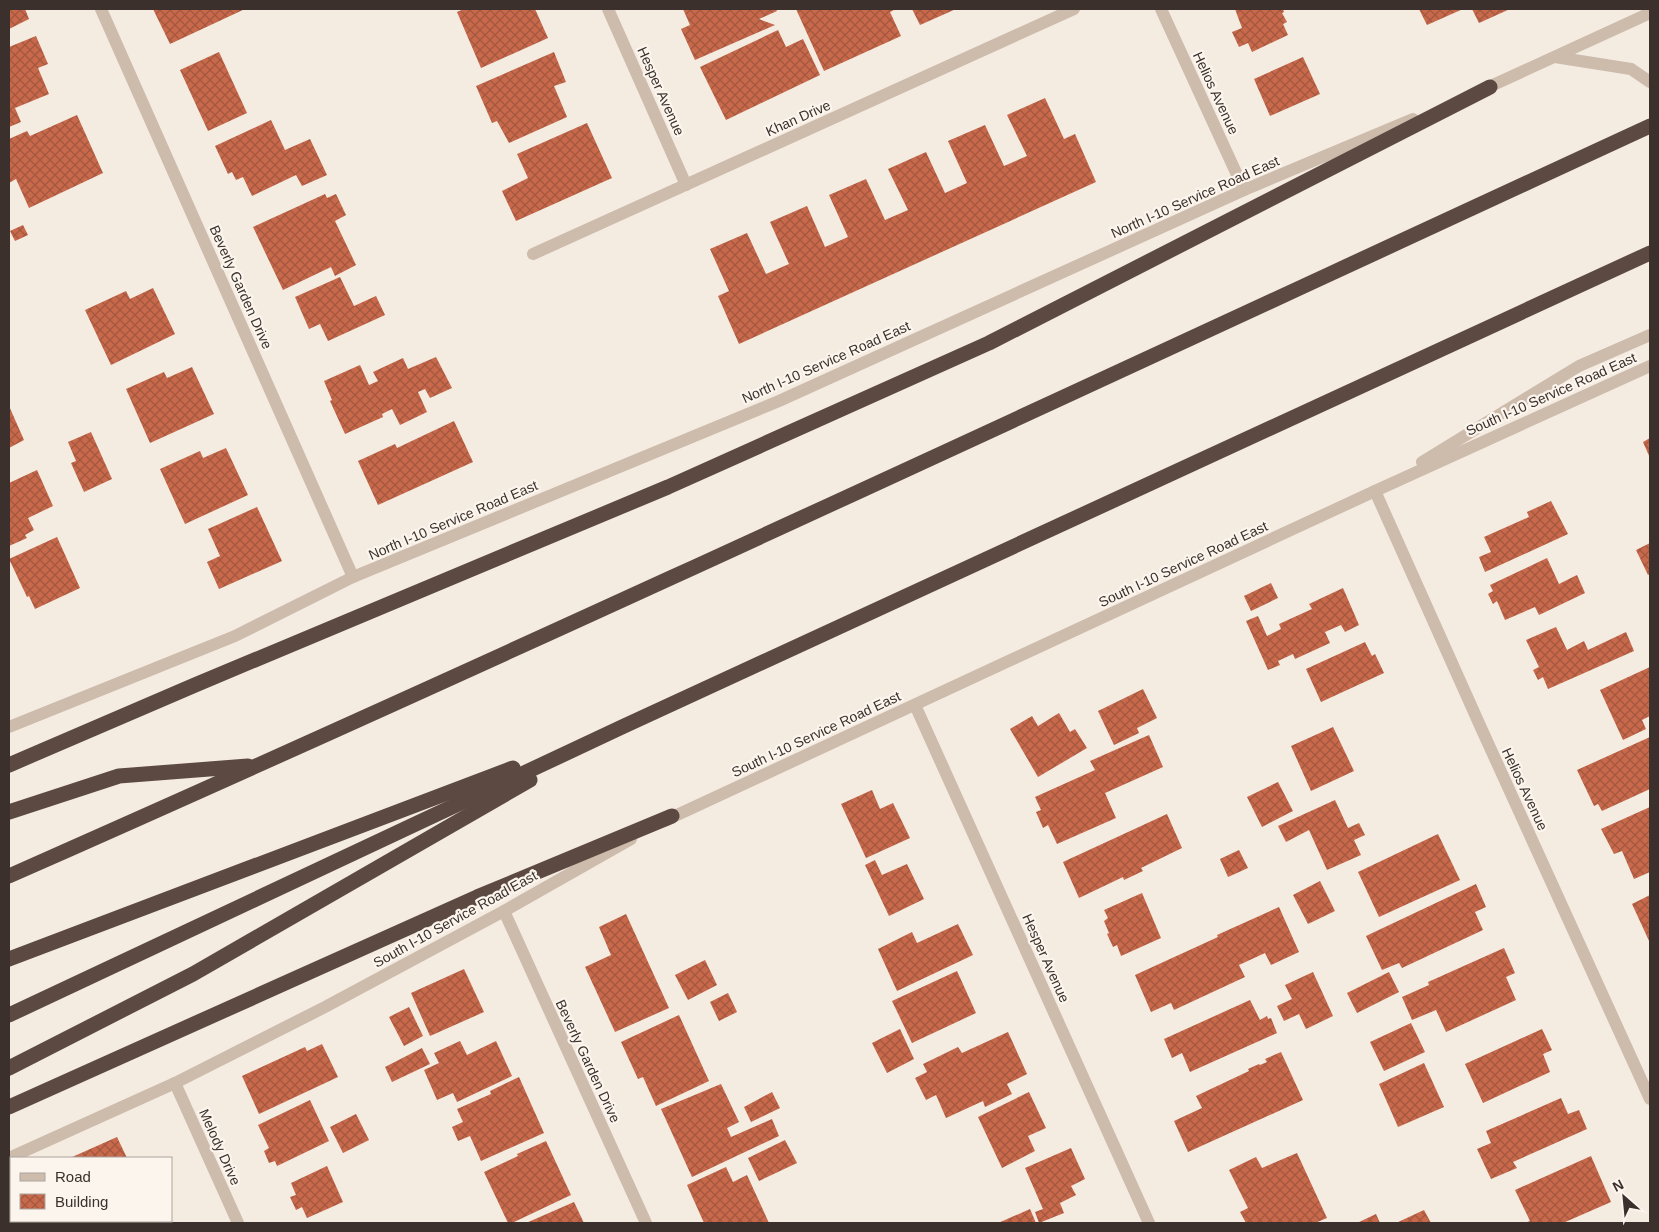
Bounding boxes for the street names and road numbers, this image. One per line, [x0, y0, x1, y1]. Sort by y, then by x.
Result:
street label: Hesper Avenue [634, 44, 688, 138]
street label: Helios Avenue [1190, 49, 1242, 137]
street label: Khan Drive [763, 97, 833, 139]
street label: North I-10 Service Road East [1109, 153, 1282, 241]
street label: Beverly Garden Drive [206, 223, 276, 352]
street label: North I-10 Service Road East [740, 318, 913, 406]
street label: South I-10 Service Road East [1464, 349, 1639, 439]
street label: North I-10 Service Road East [366, 477, 540, 563]
street label: South I-10 Service Road East [1096, 518, 1270, 610]
street label: South I-10 Service Road East [729, 688, 903, 780]
street label: Helios Avenue [1499, 745, 1551, 833]
street label: South I-10 Service Road East [370, 867, 540, 971]
street label: Hesper Avenue [1019, 911, 1073, 1005]
street label: Beverly Garden Drive [552, 997, 624, 1125]
street label: Melody Drive [196, 1106, 244, 1188]

